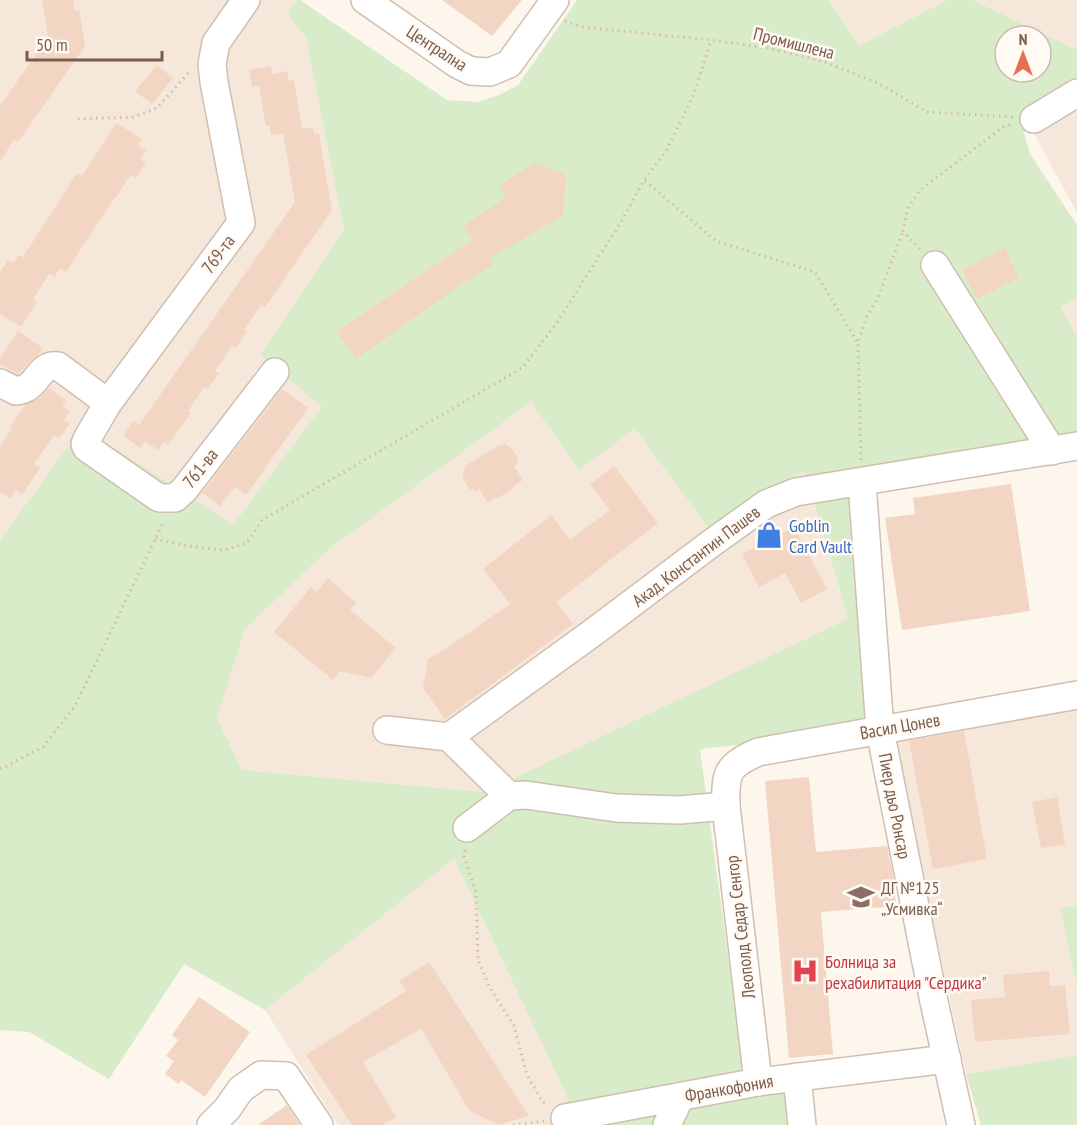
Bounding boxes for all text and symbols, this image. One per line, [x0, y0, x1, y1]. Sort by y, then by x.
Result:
street label: Централна [402, 20, 472, 76]
street label: Промишлена [751, 22, 837, 64]
scale bar [27, 24, 162, 62]
north arrow [993, 24, 1053, 84]
text: N [1019, 29, 1027, 49]
text: 50 m [36, 33, 68, 56]
street label: 769-та [196, 230, 240, 278]
street label: 761-ва [177, 444, 223, 492]
street label: Акад. Константин Пашев [627, 500, 765, 612]
place label: Goblin Card Vault [789, 514, 852, 558]
shop icon: Goblin Card Vault [754, 520, 784, 550]
street label: Васил Цонев [858, 708, 942, 744]
street label: Пиер дьо Ронсар [873, 751, 917, 861]
street label: Леополд Седар Сенгор [720, 854, 760, 1001]
place label: ДГ №125 „Усмивка“ [881, 876, 943, 920]
school or university icon: ДГ №125 „Усмивка“ [846, 882, 876, 912]
place label: Болница за рехабилитация "Сердика" [825, 950, 987, 994]
hospital icon: Болница за рехабилитация "Сердика" [790, 956, 820, 986]
street label: Франкофония [683, 1069, 775, 1107]

